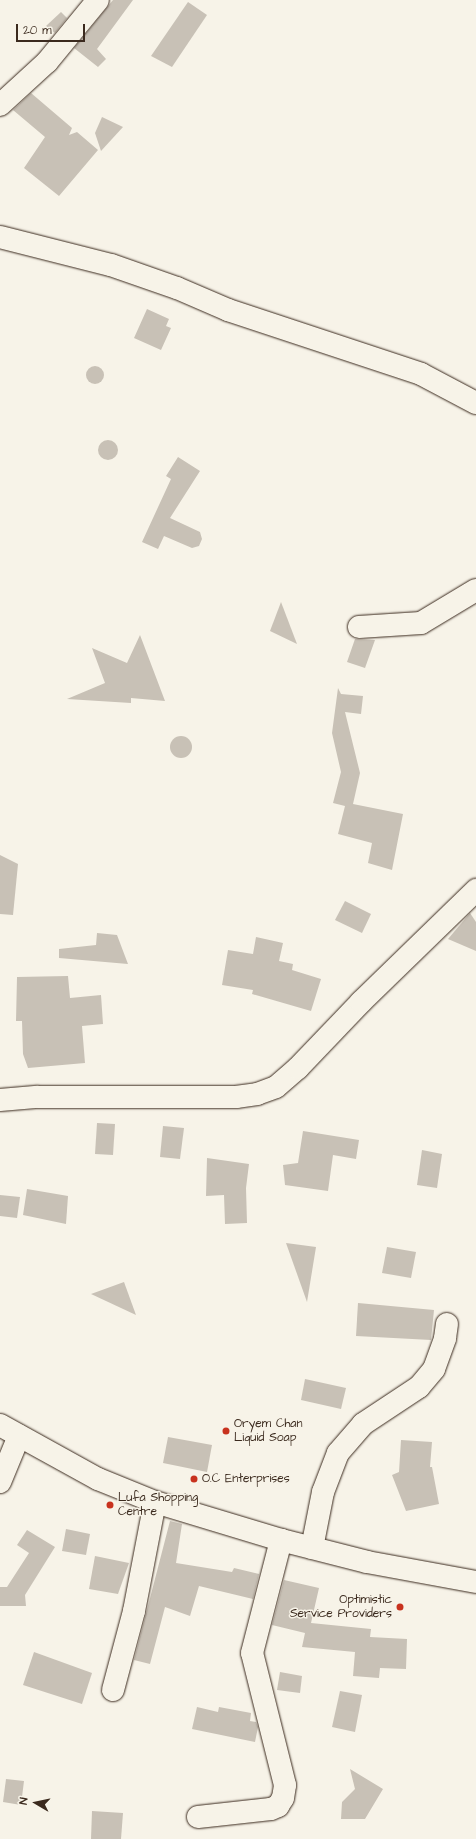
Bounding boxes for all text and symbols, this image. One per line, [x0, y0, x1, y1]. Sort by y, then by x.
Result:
scale bar [18, 16, 87, 42]
text: 20 m [23, 22, 52, 39]
place label: Oryem Chan Liquid Soap [234, 1417, 302, 1445]
marker: Oryem Chan Liquid Soap [221, 1426, 231, 1436]
place label: O.C Enterprises [202, 1472, 290, 1486]
marker: O.C Enterprises [189, 1474, 199, 1484]
place label: Lufa Shopping Centre [118, 1491, 198, 1519]
marker: Lufa Shopping Centre [105, 1500, 115, 1510]
place label: Optimistic Service Providers [290, 1593, 392, 1621]
marker: Optimistic Service Providers [395, 1602, 405, 1612]
north arrow [16, 1783, 56, 1823]
text: N [16, 1796, 32, 1806]

